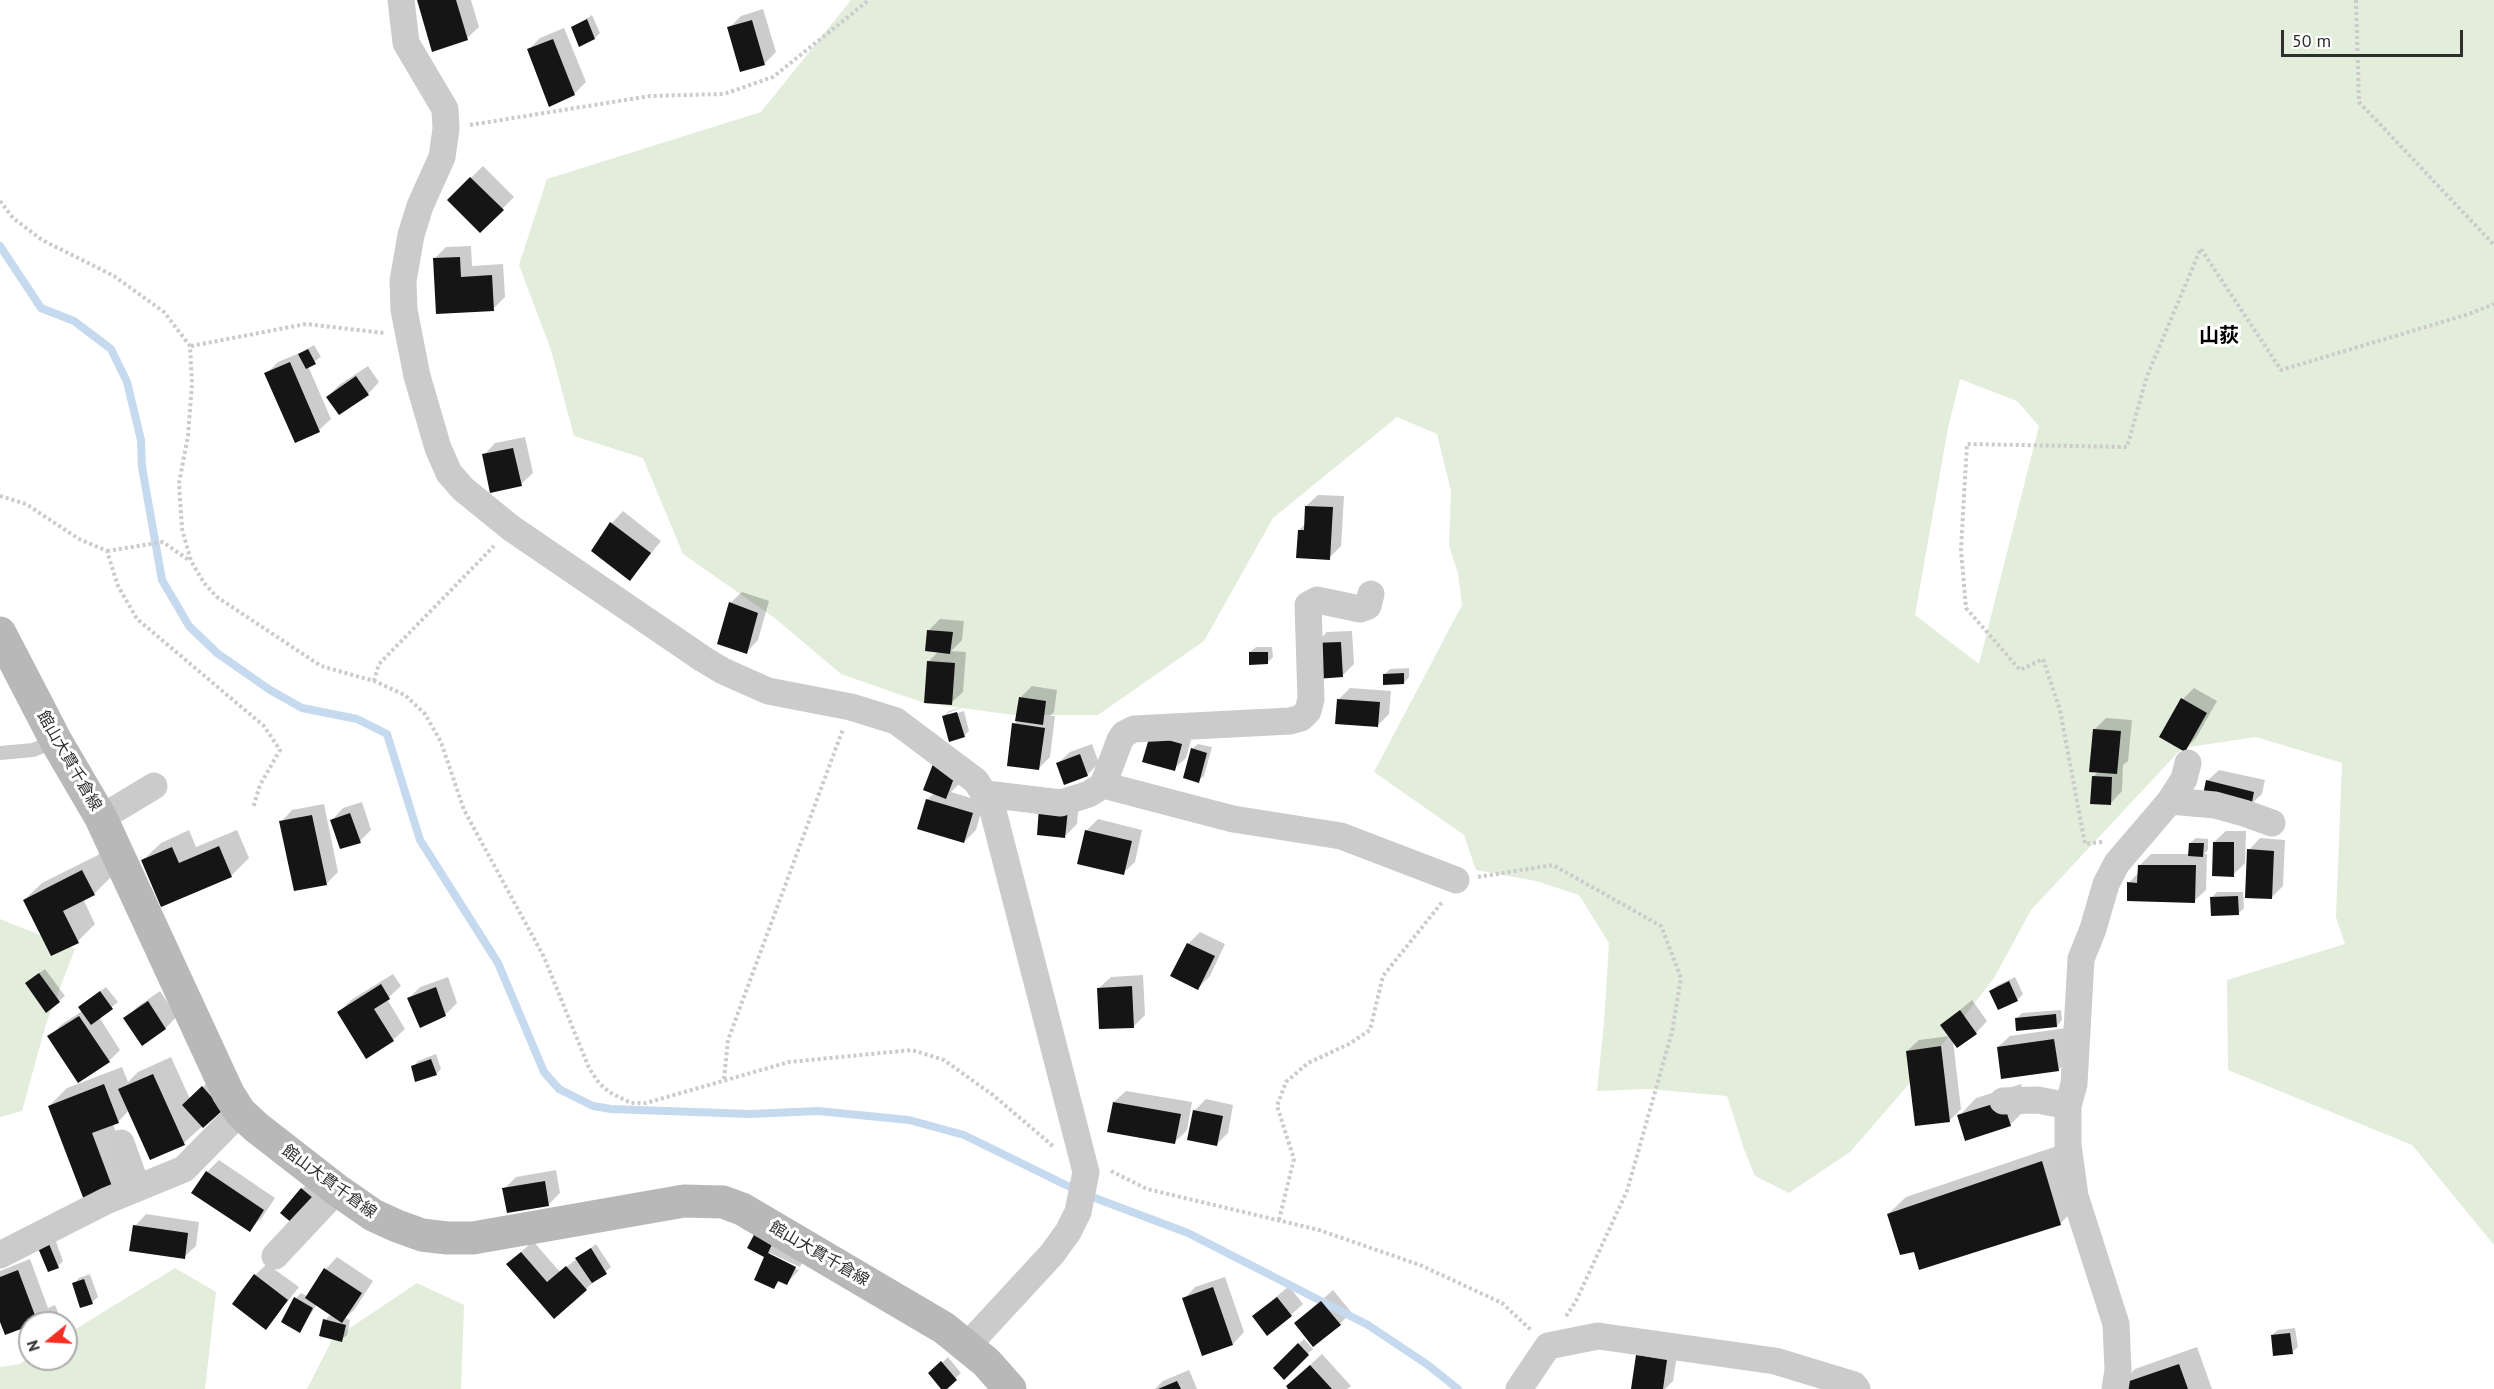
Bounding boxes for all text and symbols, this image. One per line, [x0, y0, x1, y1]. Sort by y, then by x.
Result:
scale bar [2284, 18, 2466, 56]
text: 50 m [2292, 29, 2331, 52]
district label: 山荻 [2199, 324, 2239, 348]
street label: 館山大貫千倉線 [33, 708, 105, 814]
street label: 館山大貫千倉線 [278, 1141, 380, 1223]
street label: 館山大貫千倉線 [766, 1218, 872, 1290]
north arrow [18, 1311, 78, 1371]
text: N [22, 1338, 44, 1354]

